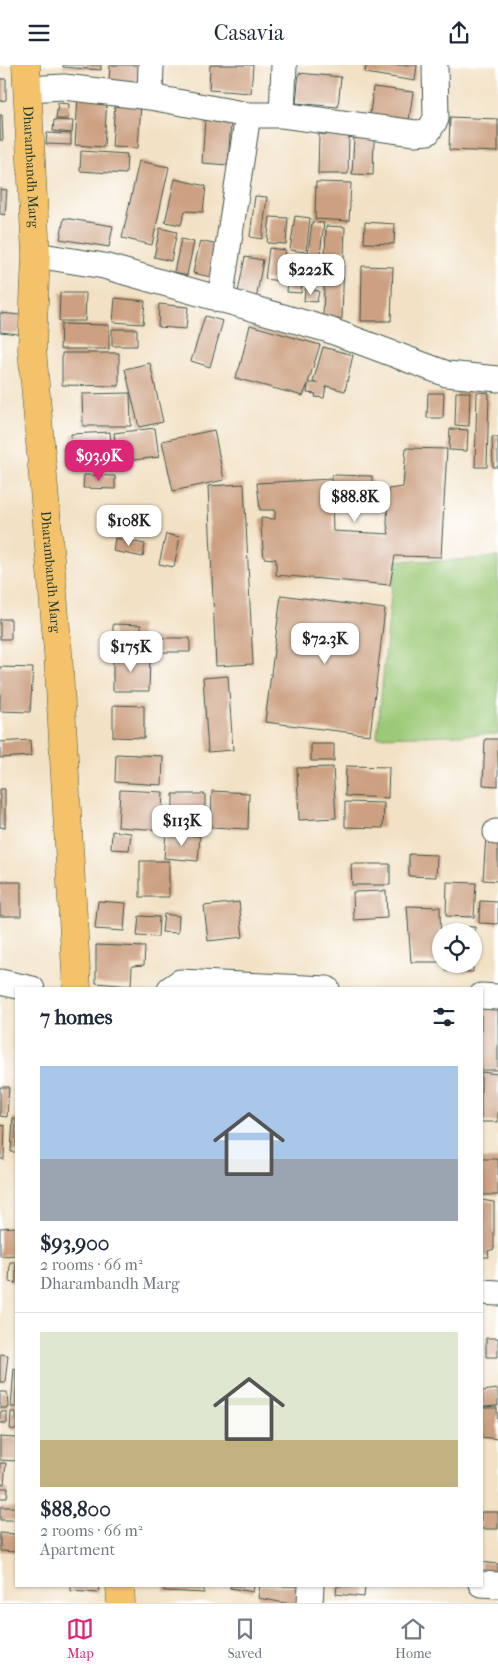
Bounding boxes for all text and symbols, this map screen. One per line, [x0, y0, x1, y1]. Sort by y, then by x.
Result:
icon: menu [25, 19, 53, 47]
icon: share [445, 19, 473, 47]
text: Casavia [214, 20, 284, 46]
street label: Dharambandh Marg [20, 105, 43, 229]
pin: $222K [276, 253, 346, 296]
text: $222K [288, 260, 334, 279]
pin: $93.9K [58, 439, 140, 482]
text: $93.9K [76, 446, 122, 465]
pin: $88.8K [314, 481, 396, 523]
text: $88.8K [331, 487, 379, 506]
pin: $108K [94, 505, 164, 547]
street label: Dharambandh Marg [37, 510, 65, 634]
text: $108K [108, 511, 150, 530]
pin: $72.3K [284, 623, 366, 665]
text: $72.3K [302, 629, 348, 648]
pin: $175K [96, 631, 166, 673]
text: $175K [111, 637, 151, 656]
pin: $113K [147, 805, 217, 847]
text: $113K [163, 811, 201, 830]
map controls [432, 923, 482, 973]
button: locate [432, 923, 482, 973]
icon: filters [430, 1003, 458, 1031]
text: 7 homes [40, 1005, 112, 1029]
icon: home [204, 1099, 294, 1189]
text: $93,900 [40, 1231, 109, 1255]
text: 2 rooms · 66 m² [40, 1255, 142, 1274]
text: Dharambandh Marg [40, 1274, 180, 1293]
icon: home [204, 1364, 294, 1454]
text: $88,800 [40, 1497, 111, 1521]
text: 2 rooms · 66 m² [40, 1521, 142, 1540]
text: Apartment [40, 1540, 115, 1559]
tab: Map [66, 1615, 94, 1662]
tab: Saved [227, 1615, 262, 1662]
tab: Home [395, 1615, 432, 1662]

